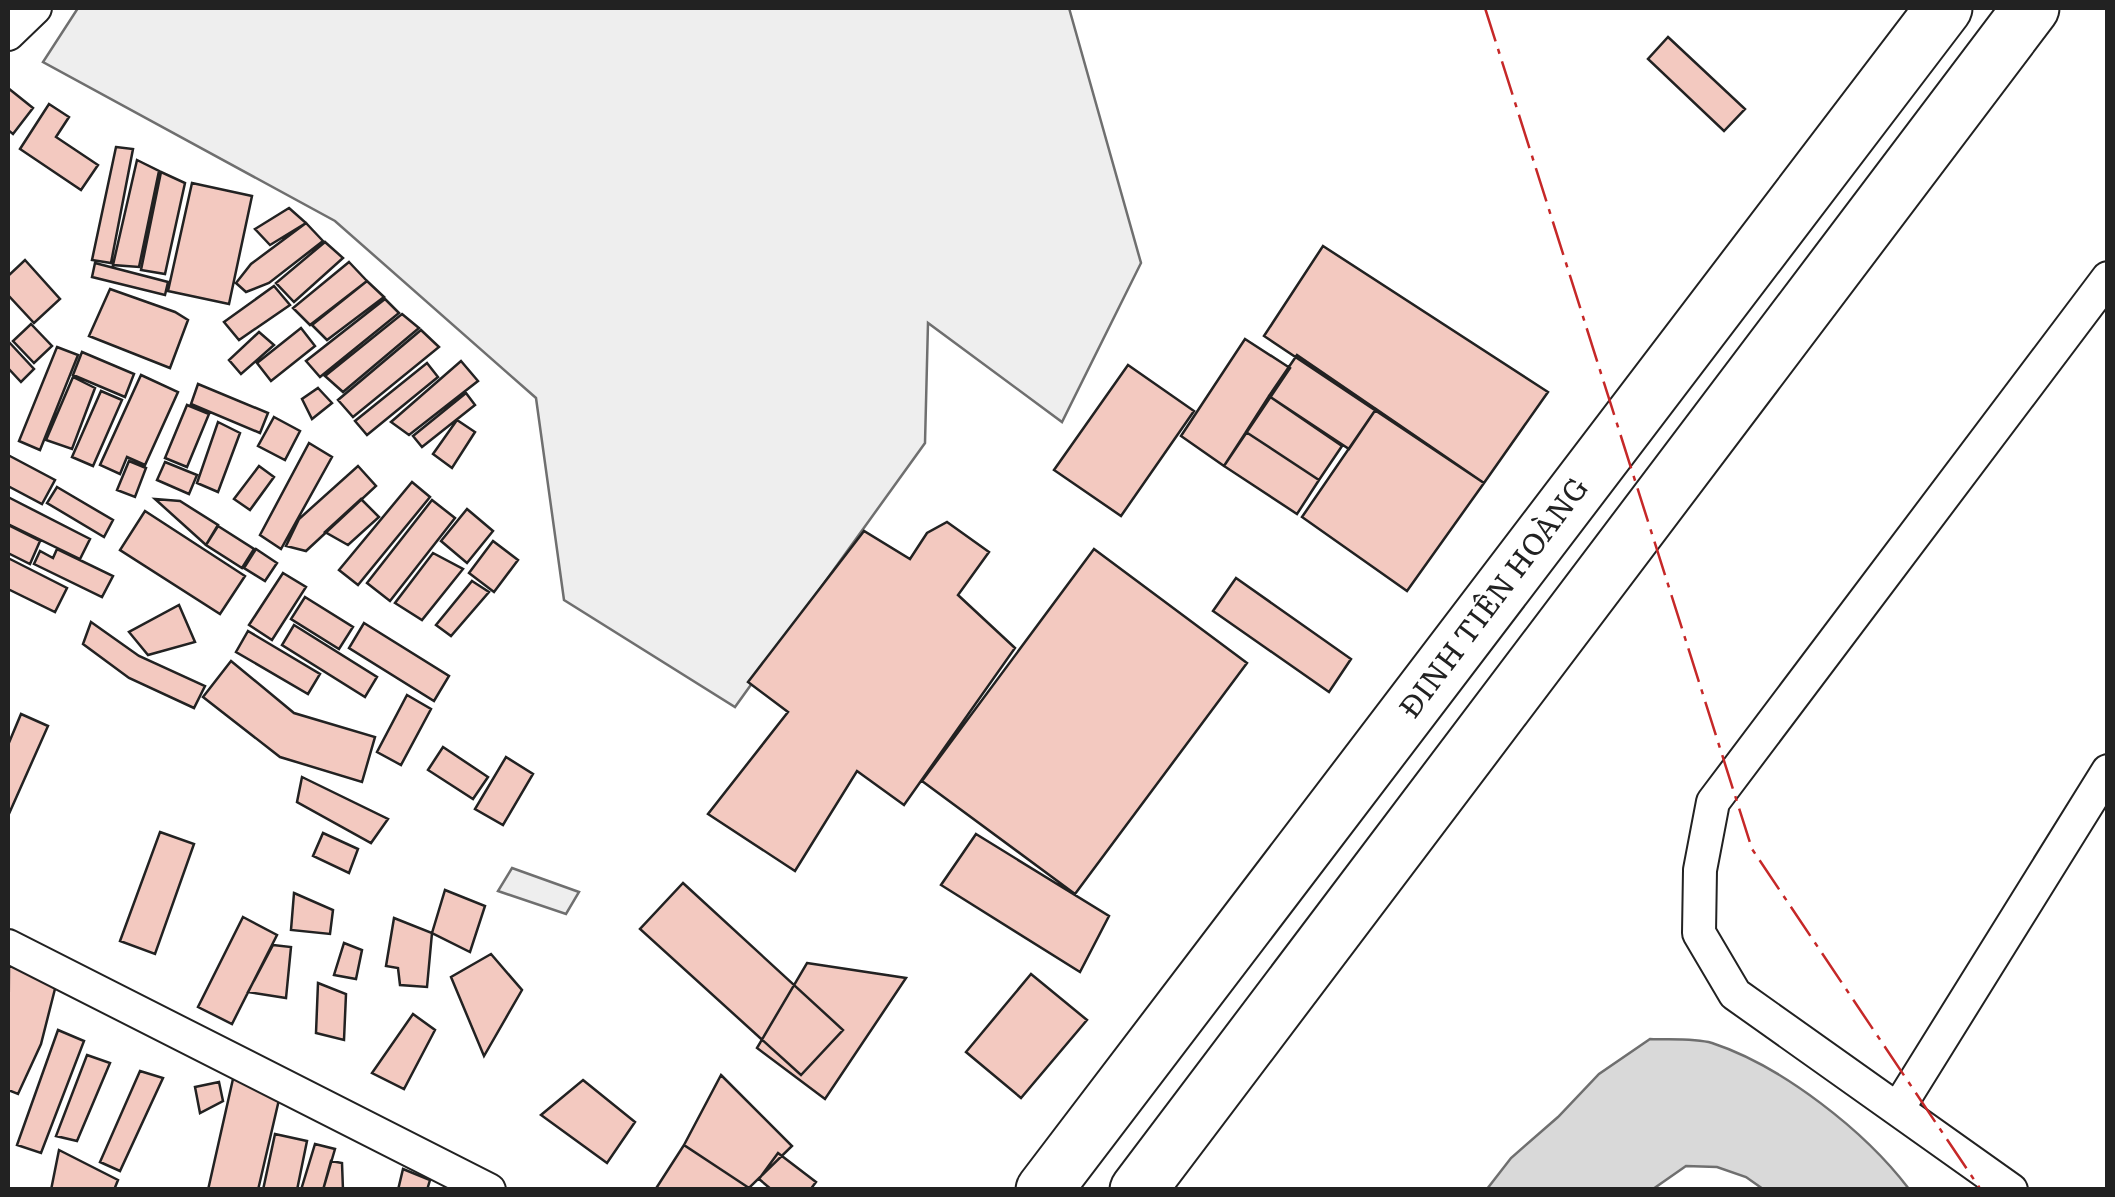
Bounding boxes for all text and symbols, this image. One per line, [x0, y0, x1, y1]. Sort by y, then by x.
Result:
street label: ĐINH TIÊN HOÀNG [1386, 466, 1597, 726]

